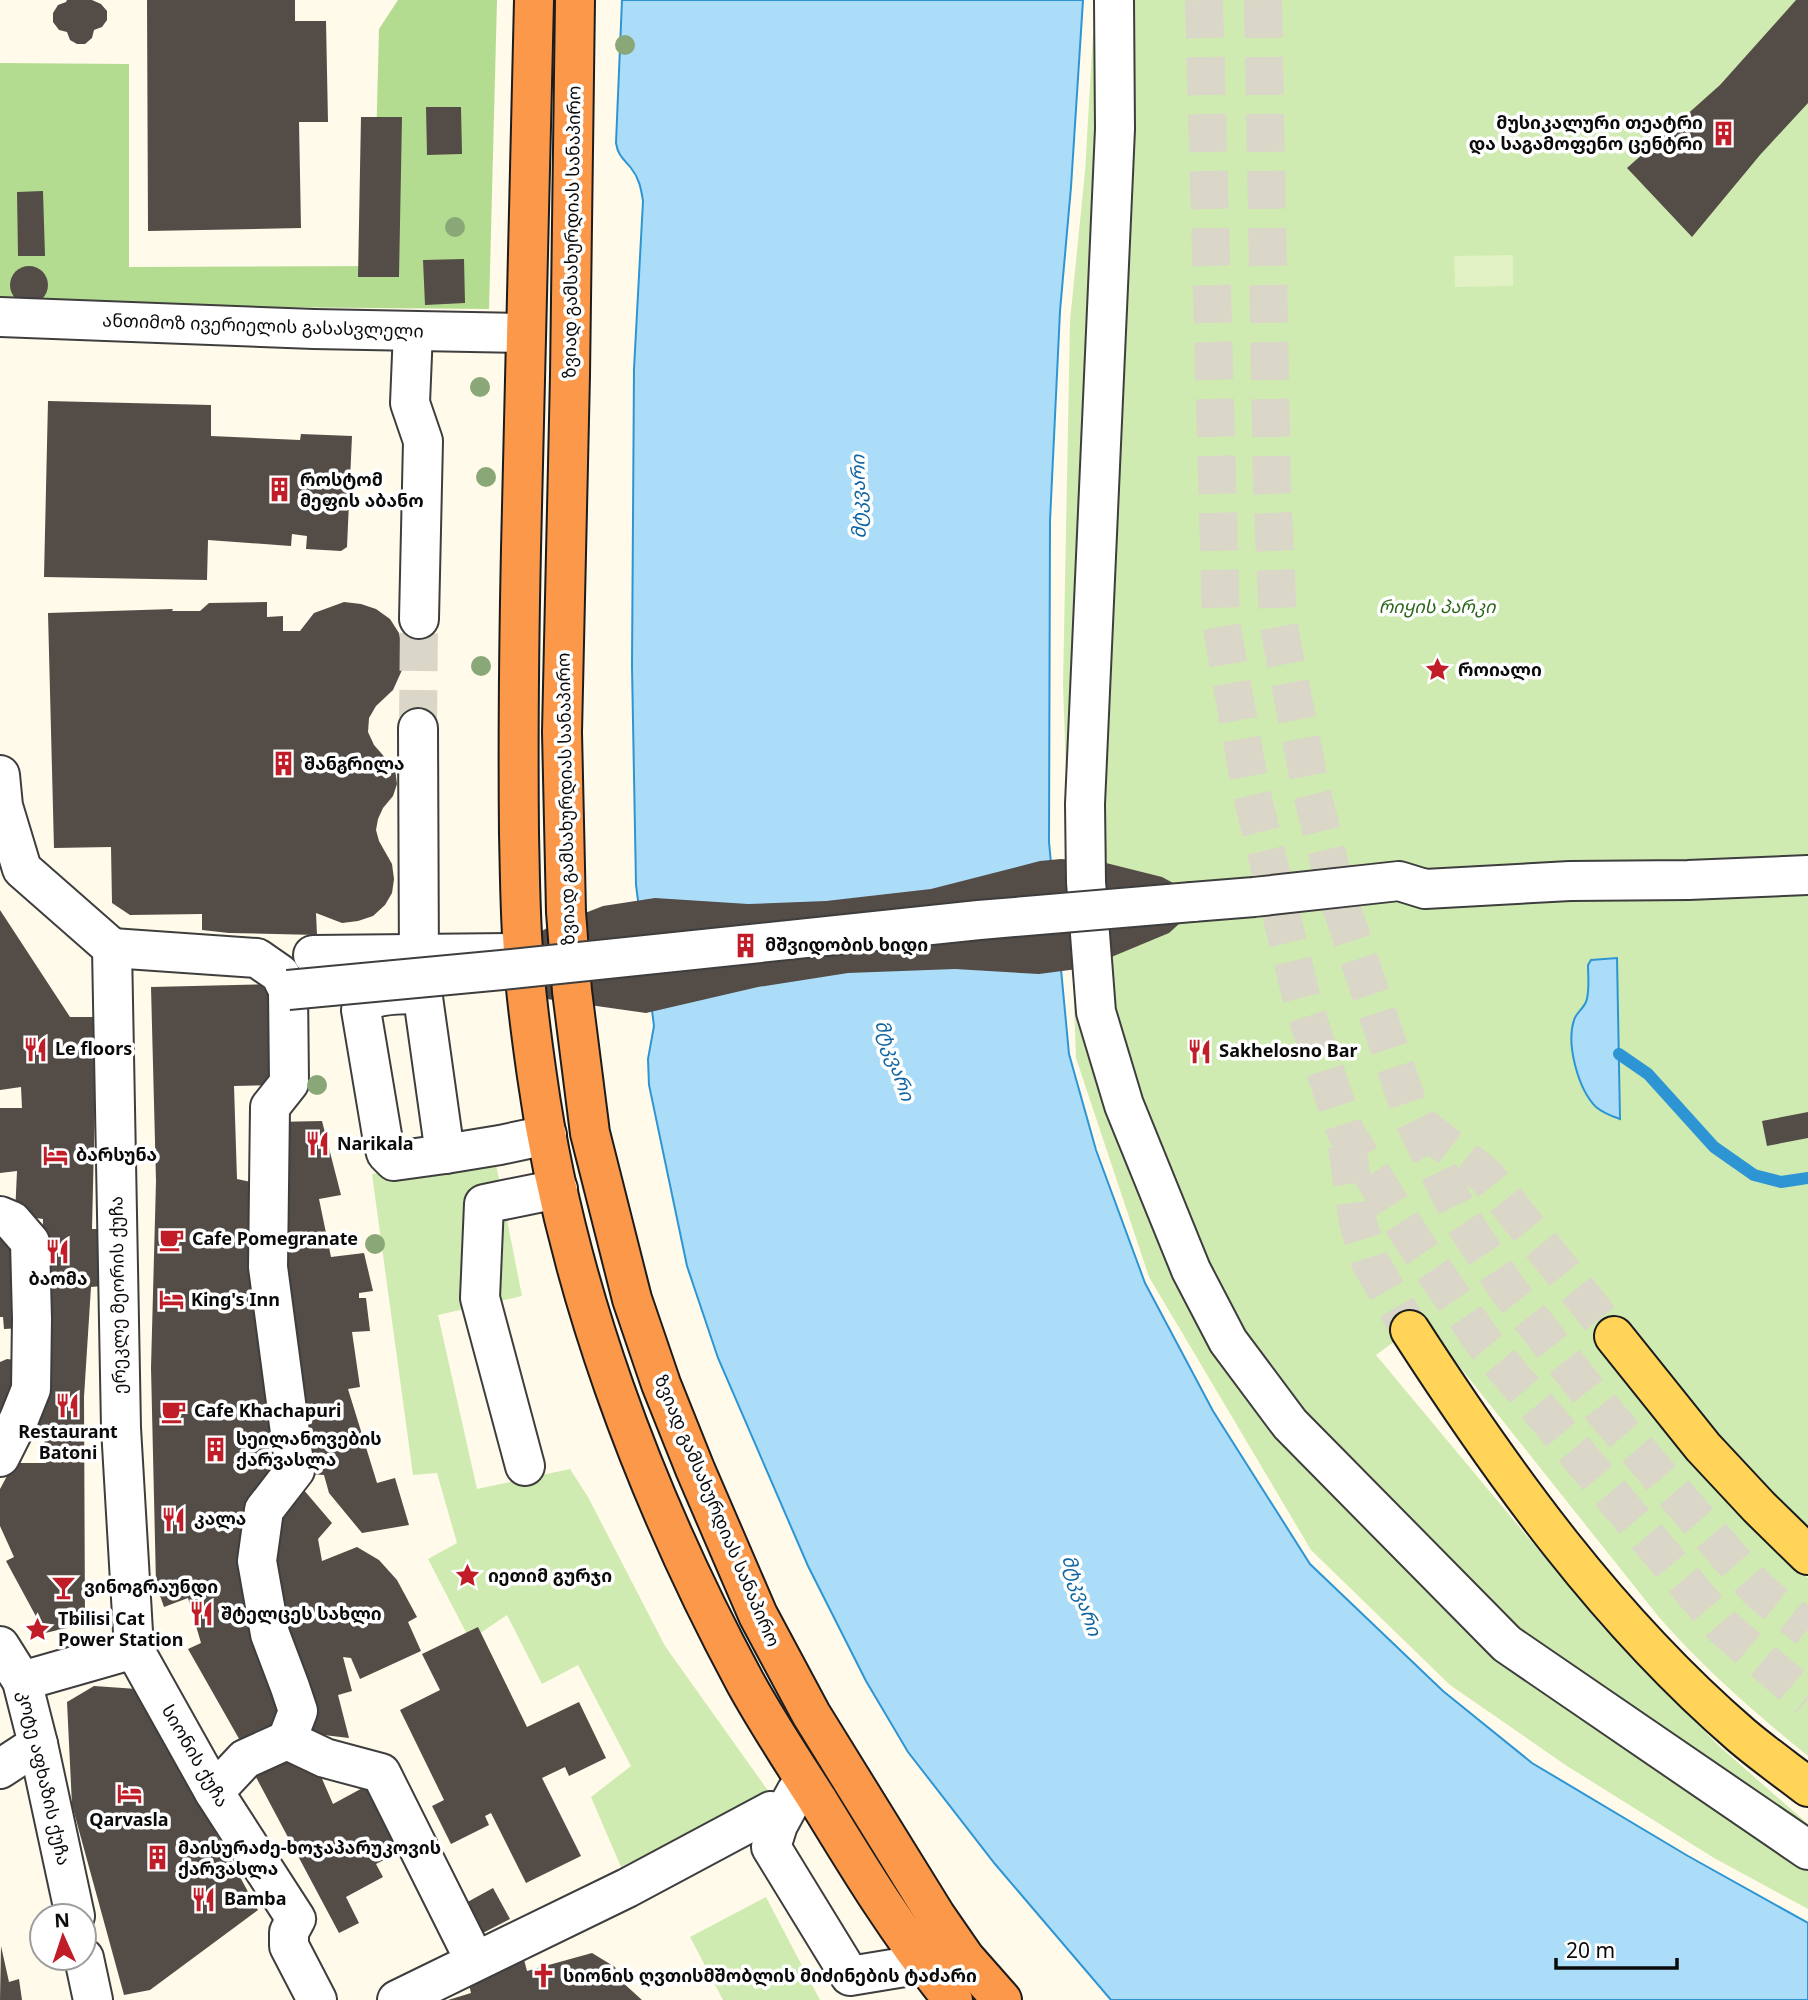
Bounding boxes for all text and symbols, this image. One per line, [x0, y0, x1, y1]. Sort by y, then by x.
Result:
street label: ზვიად გამსახურდიას სანაპირო [556, 85, 586, 379]
place label: მუსიკალური თეატრი და საგამოფენო ცენტრი [1469, 110, 1703, 155]
building icon: მუსიკალური თეატრი და საგამოფენო ცენტრი [1709, 119, 1737, 147]
street label: ანთიმოზ ივერიელის გასასვლელი [102, 307, 424, 343]
water label: მტკვარი [844, 454, 872, 539]
place label: როსტომ მეფის აბანო [300, 467, 424, 512]
building icon: როსტომ მეფის აბანო [266, 476, 294, 504]
park label: რიყის პარკი [1379, 594, 1496, 618]
street label: ზვიად გამსახურდიას სანაპირო [550, 652, 580, 946]
place icon: როიალი [1424, 656, 1452, 684]
place label: როიალი [1458, 657, 1542, 681]
building icon: შანგრილა [270, 750, 298, 778]
place label: შანგრილა [304, 751, 405, 775]
building icon: მშვიდობის ხიდი [731, 931, 759, 959]
place label: მშვიდობის ხიდი [765, 932, 928, 956]
water label: მტკვარი [869, 1016, 921, 1105]
restaurant icon: Le floors [21, 1035, 49, 1063]
place label: Le floors [55, 1036, 132, 1060]
restaurant icon: Sakhelosno Bar [1185, 1037, 1213, 1065]
place label: Sakhelosno Bar [1219, 1038, 1357, 1062]
restaurant icon: Narikala [303, 1130, 331, 1158]
place label: Narikala [337, 1131, 414, 1155]
hotel icon: ბარსუნა [42, 1141, 70, 1169]
place label: ბარსუნა [76, 1142, 157, 1166]
street label: ერეკლე მეორის ქუჩა [103, 1196, 131, 1394]
cafe icon: Cafe Pomegranate [158, 1225, 186, 1253]
place label: Cafe Pomegranate [192, 1226, 358, 1250]
restaurant icon: ბაომა [44, 1238, 72, 1266]
place label: ბაომა [29, 1266, 87, 1290]
hotel icon: King's Inn [157, 1286, 185, 1314]
place label: King's Inn [191, 1287, 280, 1311]
street label: ზვიად გამსახურდიას სანაპირო [650, 1371, 786, 1650]
restaurant icon: Restaurant Batoni [54, 1391, 82, 1419]
cafe icon: Cafe Khachapuri [160, 1397, 188, 1425]
place label: Cafe Khachapuri [194, 1398, 341, 1422]
place label: Restaurant Batoni [18, 1419, 118, 1464]
place label: სეილანოვების ქარვასლა [236, 1426, 382, 1471]
building icon: სეილანოვების ქარვასლა [202, 1435, 230, 1463]
restaurant icon: კალა [160, 1505, 188, 1533]
place label: კალა [194, 1506, 246, 1530]
water label: მტკვარი [1056, 1551, 1108, 1640]
place icon: იეთიმ გურჯი [454, 1562, 482, 1590]
place label: იეთიმ გურჯი [488, 1563, 612, 1587]
bar icon: ვინოგრაუნდი [50, 1573, 78, 1601]
place label: ვინოგრაუნდი [84, 1574, 218, 1598]
restaurant icon: შტელცეს სახლი [187, 1600, 215, 1628]
place label: შტელცეს სახლი [221, 1601, 382, 1625]
place label: Tbilisi Cat Power Station [58, 1606, 184, 1651]
place icon: Tbilisi Cat Power Station [24, 1615, 52, 1643]
street label: კოტე აფხაზის ქუჩა [13, 1688, 77, 1867]
street label: სიონის ქუჩა [157, 1700, 235, 1811]
hotel icon: Qarvasla [115, 1779, 143, 1807]
place label: Qarvasla [89, 1807, 169, 1831]
place label: მაისურაძე-ხოჯაპარუკოვის ქარვასლა [178, 1835, 441, 1880]
building icon: მაისურაძე-ხოჯაპარუკოვის ქარვასლა [144, 1844, 172, 1872]
restaurant icon: Bamba [190, 1885, 218, 1913]
place label: Bamba [224, 1886, 286, 1910]
north arrow [28, 1902, 98, 1972]
text: N [54, 1907, 70, 1933]
scale bar [1556, 1926, 1677, 1970]
text: 20 m [1566, 1936, 1615, 1964]
church icon: სიონის ღვთისმშობლის მიძინების ტაძარი [529, 1962, 557, 1990]
place label: სიონის ღვთისმშობლის მიძინების ტაძარი [563, 1963, 977, 1987]

